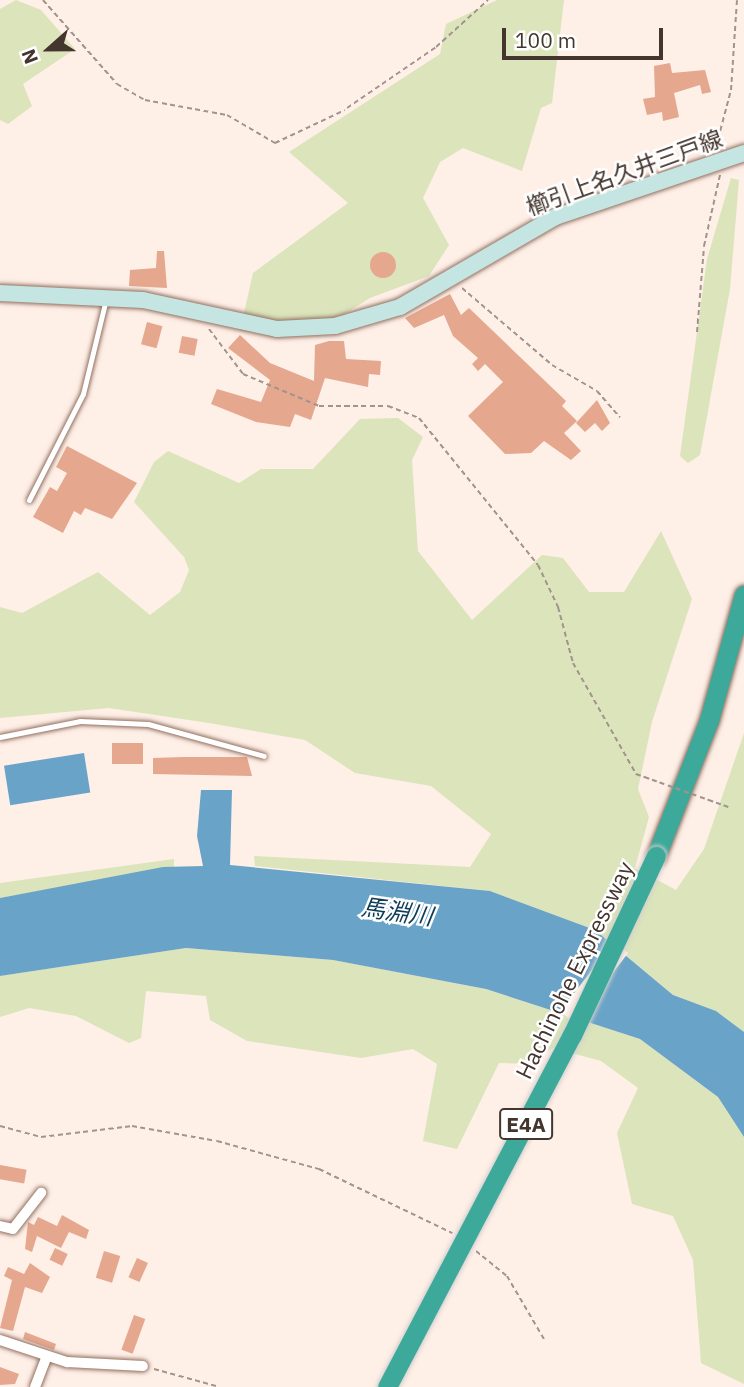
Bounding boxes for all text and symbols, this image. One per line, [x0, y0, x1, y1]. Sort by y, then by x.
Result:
north arrow [14, 14, 84, 84]
scale bar [506, 14, 667, 58]
text: 100 m [515, 26, 576, 54]
text: N [16, 46, 43, 67]
street label: 櫛引上名久井三戸線 [522, 124, 726, 220]
street label: Hachinohe Expressway [509, 857, 639, 1083]
water label: 馬淵川 [359, 893, 435, 931]
road number: E4A [498, 1106, 554, 1142]

